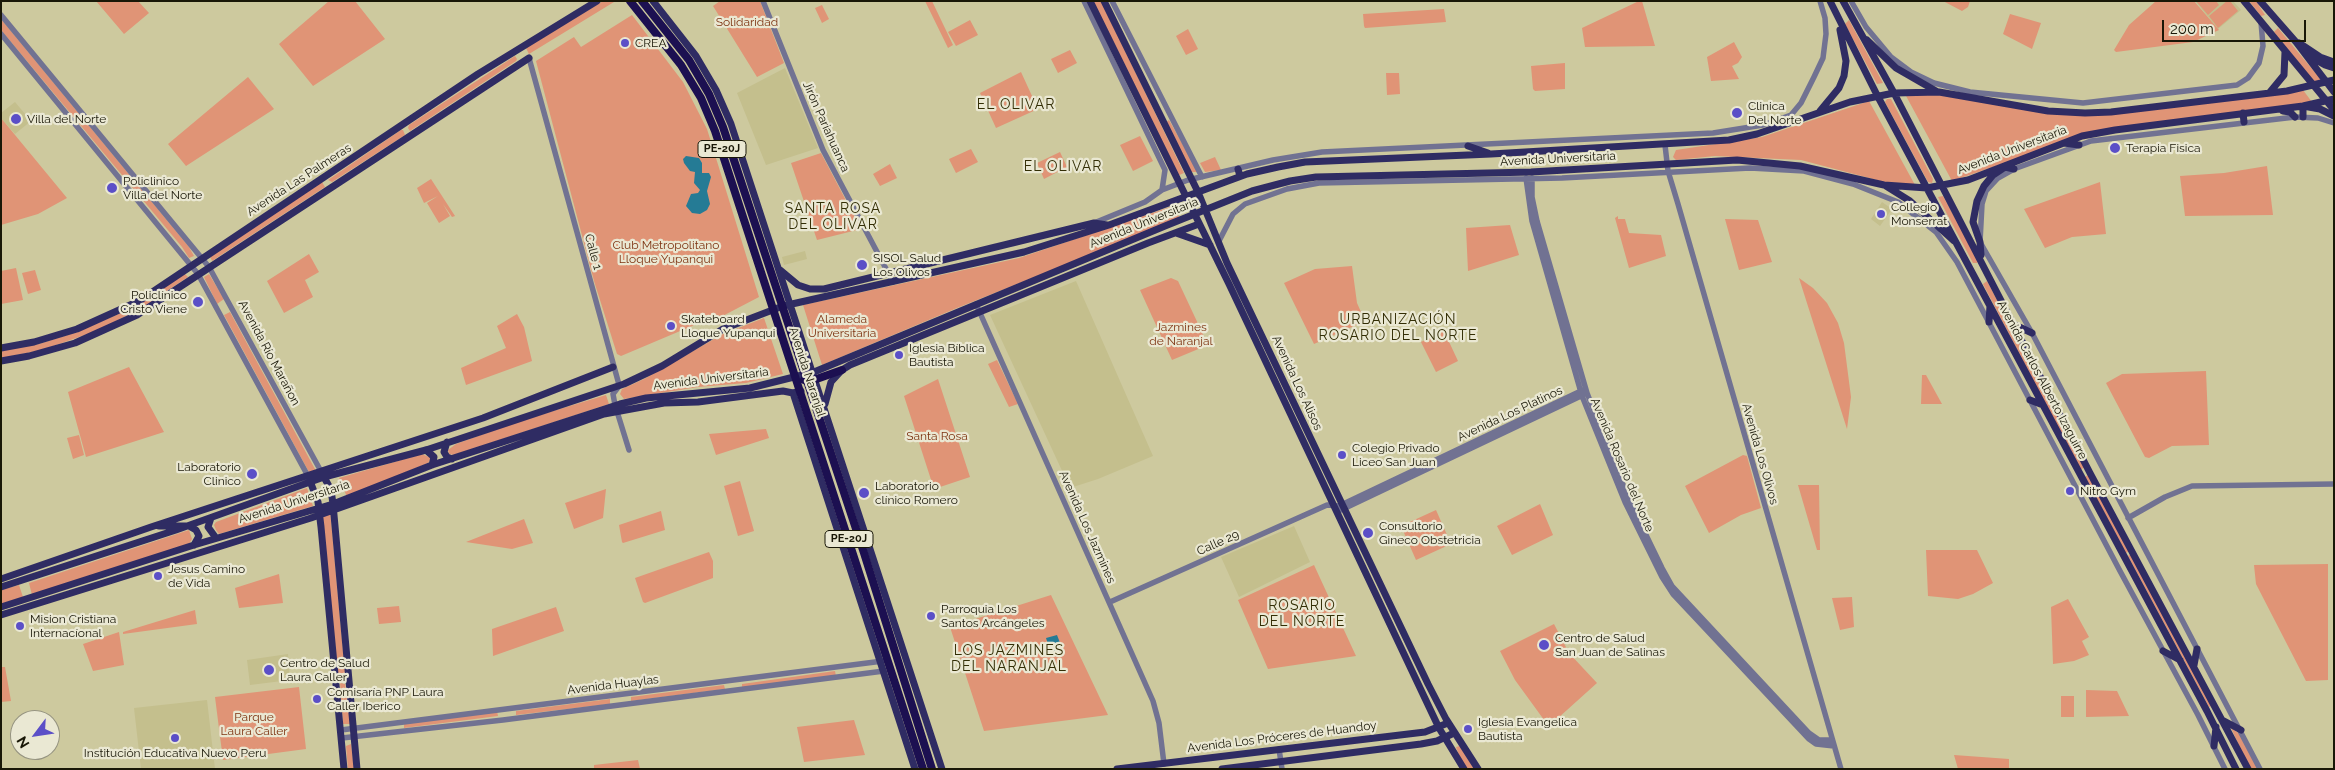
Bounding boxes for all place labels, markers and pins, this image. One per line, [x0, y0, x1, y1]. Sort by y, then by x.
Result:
place label: CREA [635, 36, 666, 50]
marker: CREA [619, 37, 631, 49]
place label: Clinica Del Norte [1748, 99, 1801, 127]
marker: Clinica Del Norte [1730, 106, 1744, 120]
marker: Villa del Norte [9, 112, 23, 126]
place label: Villa del Norte [27, 112, 106, 126]
marker: Terapia Fisica [2108, 141, 2122, 155]
place label: Terapia Fisica [2126, 141, 2201, 155]
place label: Policlinico Villa del Norte [123, 174, 202, 202]
marker: Policlinico Villa del Norte [105, 181, 119, 195]
place label: Collegio Monserrat [1891, 200, 1947, 228]
marker: Collegio Monserrat [1875, 208, 1887, 220]
place label: SISOL Salud Los Olivos [873, 251, 941, 279]
marker: SISOL Salud Los Olivos [855, 258, 869, 272]
place label: Policlínico Cristo Viene [120, 288, 187, 316]
marker: Policlínico Cristo Viene [191, 295, 205, 309]
place label: Skateboard Lloque Yupanqui [681, 312, 775, 340]
marker: Skateboard Lloque Yupanqui [665, 320, 677, 332]
place label: Iglesia Bíblica Bautista [909, 341, 985, 369]
marker: Iglesia Bíblica Bautista [893, 349, 905, 361]
place label: Colegio Privado Liceo San Juan [1352, 441, 1440, 469]
marker: Colegio Privado Liceo San Juan [1336, 449, 1348, 461]
place label: Laboratorio Clinico [177, 460, 241, 488]
marker: Laboratorio Clinico [245, 467, 259, 481]
place label: Laboratorio clínico Romero [875, 479, 958, 507]
place label: Nitro Gym [2080, 484, 2136, 498]
marker: Nitro Gym [2064, 485, 2076, 497]
marker: Laboratorio clínico Romero [857, 486, 871, 500]
place label: Consultorio Gineco Obstetricia [1379, 519, 1481, 547]
marker: Consultorio Gineco Obstetricia [1361, 526, 1375, 540]
place label: Jesus Camino de Vida [168, 562, 245, 590]
marker: Jesus Camino de Vida [152, 570, 164, 582]
place label: Parroquia Los Santos Arcángeles [941, 602, 1044, 630]
marker: Parroquia Los Santos Arcángeles [925, 610, 937, 622]
place label: Mision Cristiana Internacíonal [30, 612, 116, 640]
marker: Mision Cristiana Internacíonal [14, 620, 26, 632]
place label: Centro de Salud San Juan de Salinas [1555, 631, 1665, 659]
marker: Centro de Salud San Juan de Salinas [1537, 638, 1551, 652]
place label: Centro de Salud Laura Caller [280, 656, 370, 684]
marker: Centro de Salud Laura Caller [262, 663, 276, 677]
place label: Comisaría PNP Laura Caller Iberico [327, 685, 443, 713]
marker: Comisaría PNP Laura Caller Iberico [311, 693, 323, 705]
place label: Iglesia Evangelica Bautista [1478, 715, 1577, 743]
marker: Iglesia Evangelica Bautista [1462, 723, 1474, 735]
marker: Institución Educativa Nuevo Peru [169, 732, 181, 744]
place label: Institución Educativa Nuevo Peru [84, 746, 266, 760]

